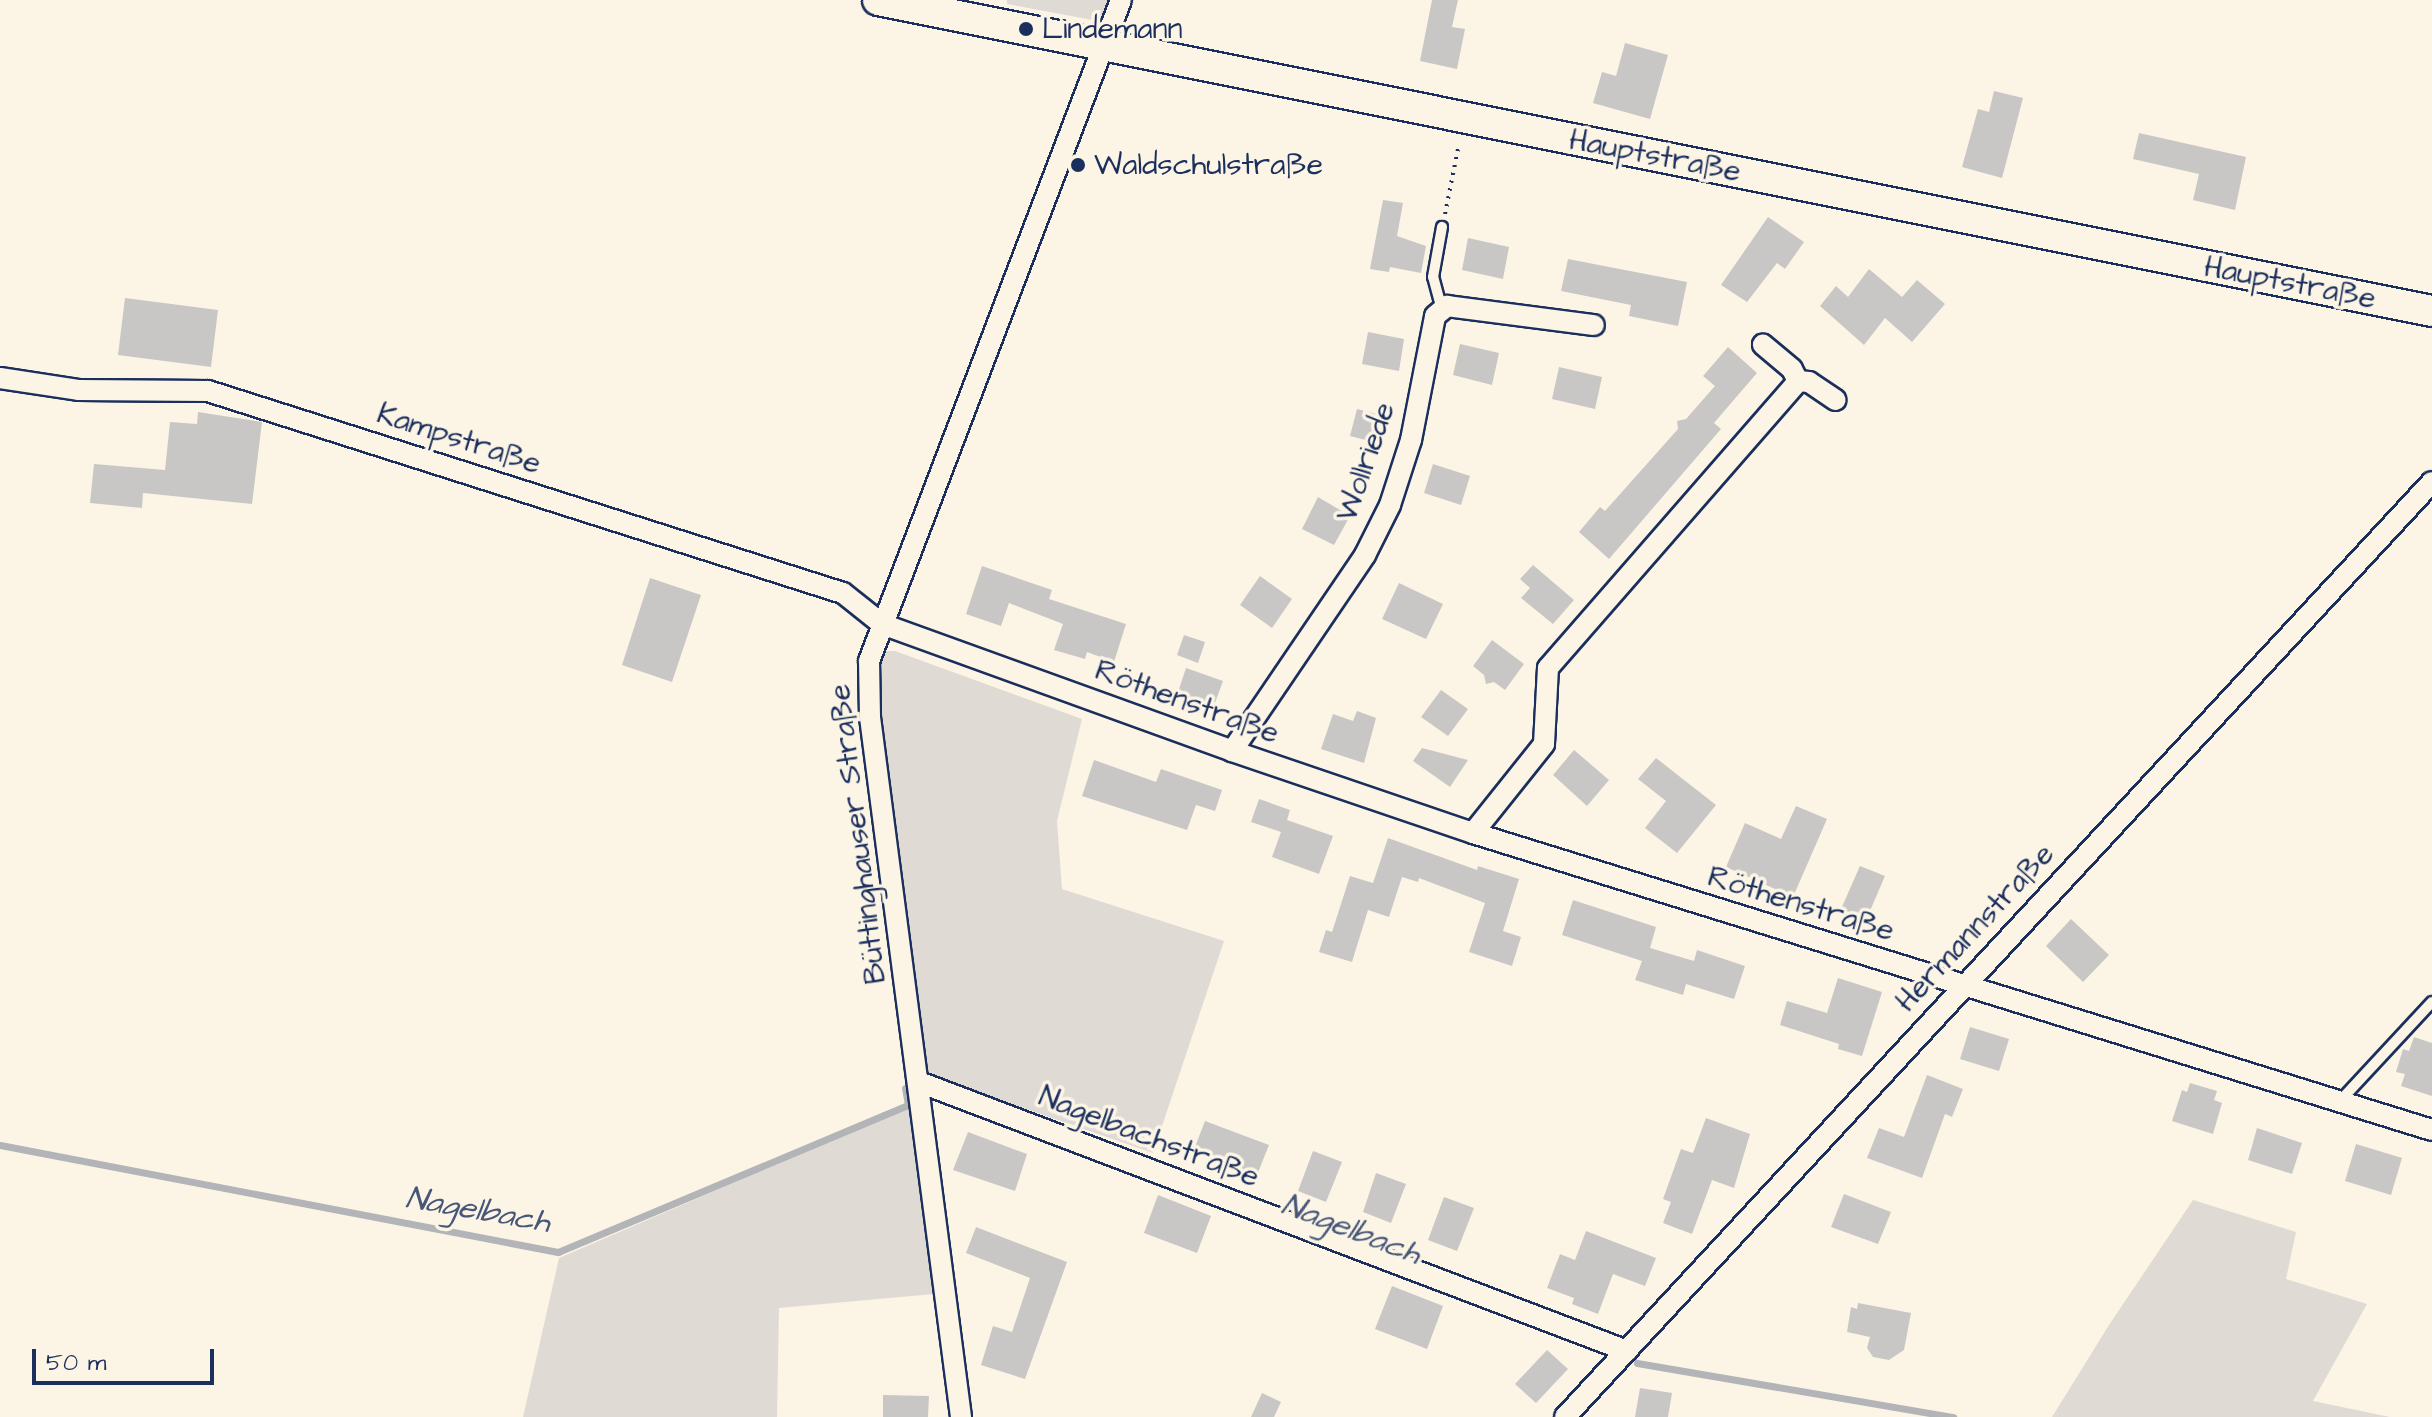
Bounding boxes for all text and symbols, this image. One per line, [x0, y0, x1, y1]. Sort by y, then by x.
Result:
place label: Lindemann [1042, 11, 1183, 47]
marker: Lindemann [1017, 20, 1035, 38]
street label: Hauptstraße [1566, 122, 1744, 190]
place label: Waldschulstraße [1094, 147, 1323, 183]
marker: Waldschulstraße [1069, 156, 1087, 174]
street label: Hauptstraße [2201, 249, 2379, 317]
street label: Kampstraße [373, 396, 545, 482]
street label: Wollriede [1329, 398, 1403, 526]
street label: Röthenstraße [1090, 652, 1284, 752]
street label: Büttinghauser Straße [822, 682, 894, 986]
street label: Hermannstraße [1888, 837, 2062, 1019]
street label: Röthenstraße [1703, 859, 1899, 949]
street label: Nagelbachstraße [1034, 1078, 1264, 1196]
water label: Nagelbach [403, 1179, 553, 1243]
water label: Nagelbach [1276, 1186, 1426, 1274]
scale bar [36, 1333, 218, 1383]
text: 50 m [46, 1346, 106, 1380]

